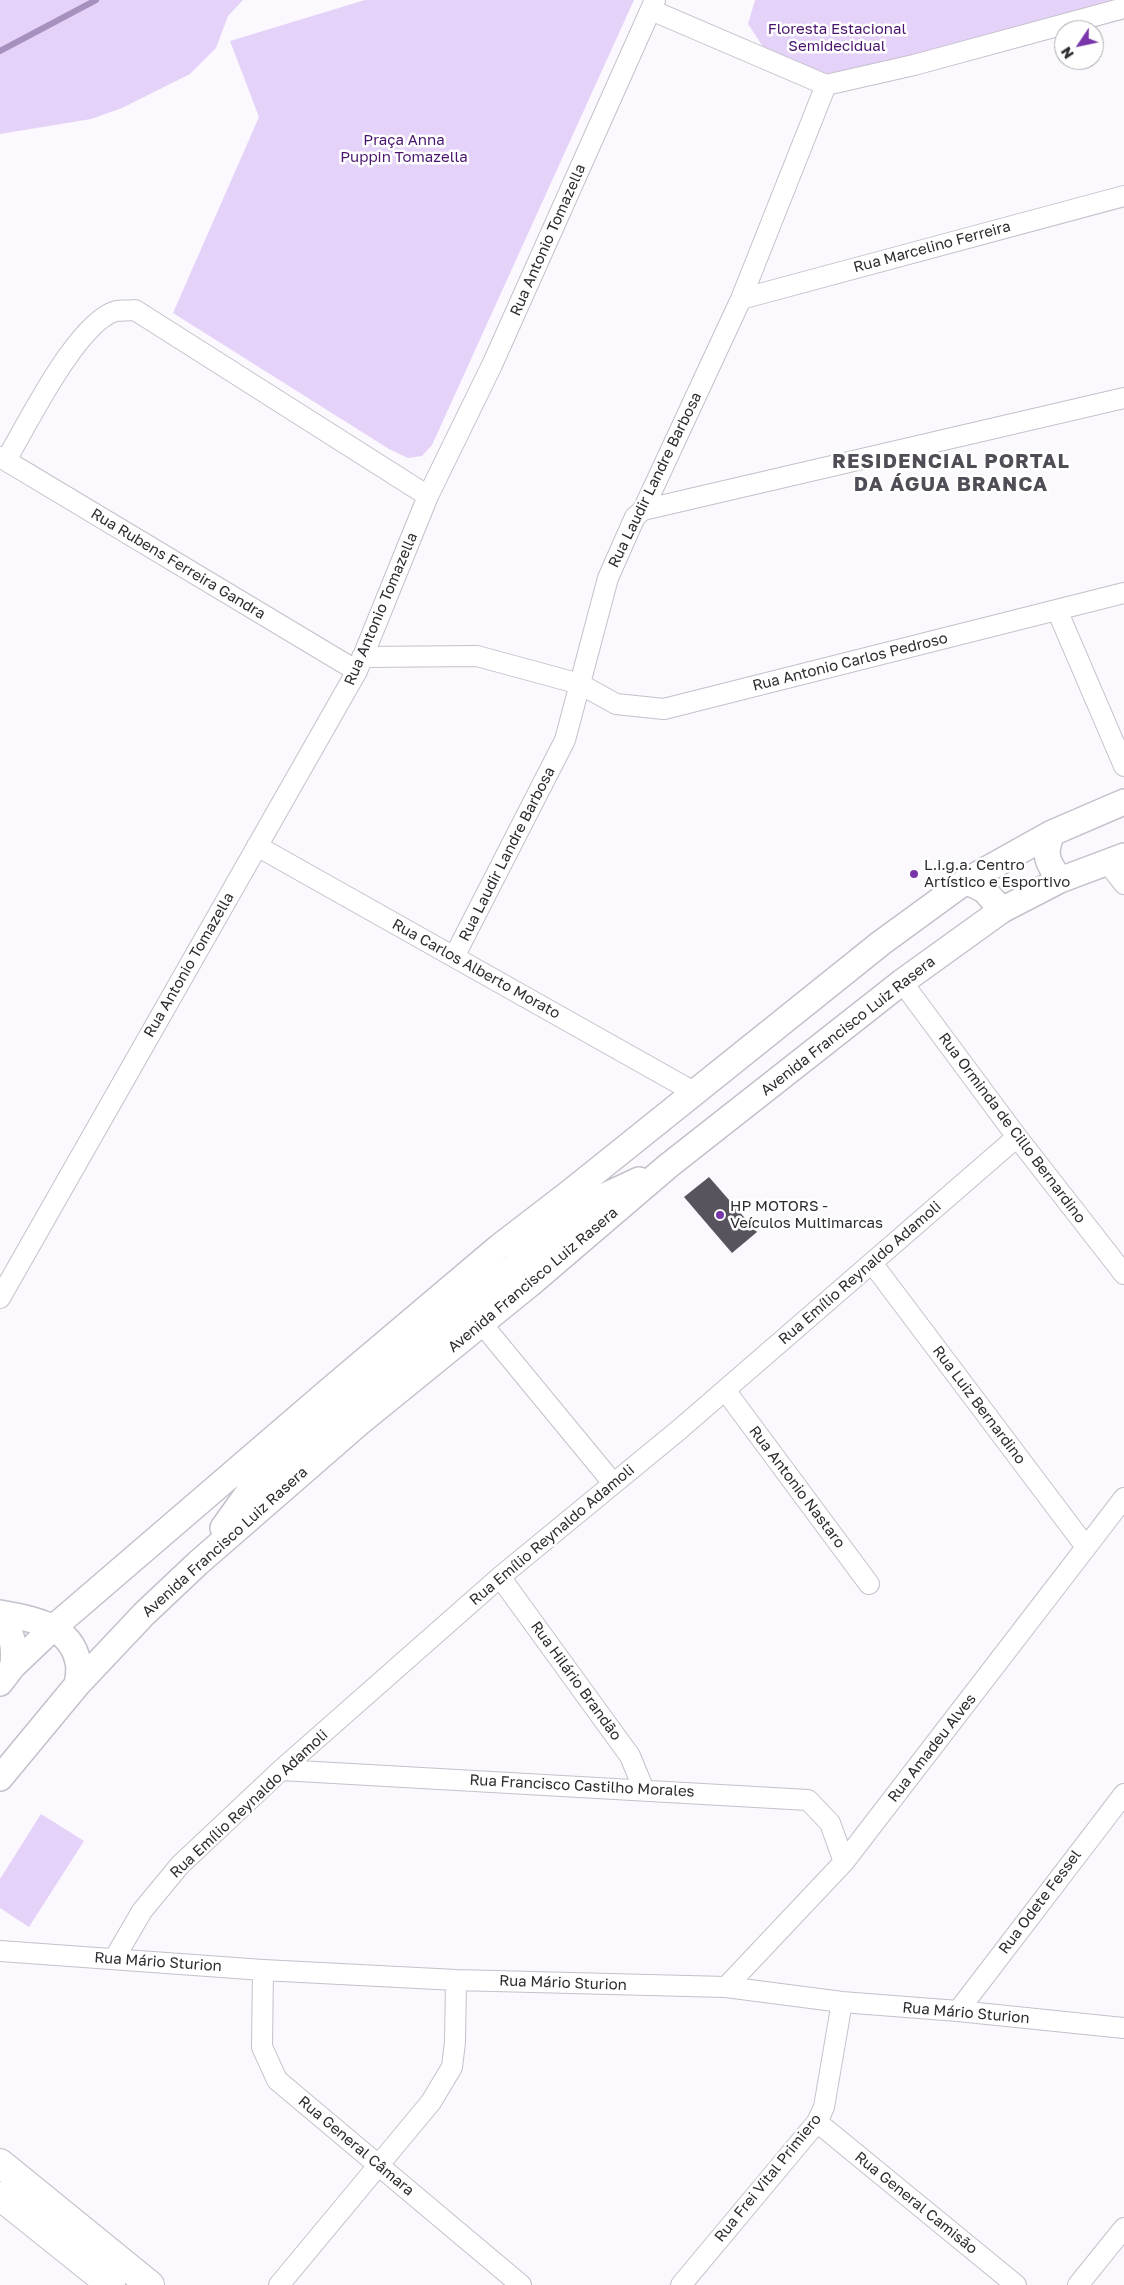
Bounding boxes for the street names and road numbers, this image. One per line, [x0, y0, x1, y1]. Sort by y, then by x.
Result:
street label: Rua Antonio Tomazella [506, 161, 590, 319]
street label: Rua Marcelino Ferreira [851, 217, 1013, 277]
street label: Rua Laudir Landre Barbosa [605, 389, 705, 571]
street label: Rua Rubens Ferreira Gandra [87, 505, 269, 623]
street label: Rua Antonio Tomazella [341, 530, 421, 688]
street label: Rua Antonio Carlos Pedroso [751, 629, 949, 695]
street label: Rua Laudir Landre Barbosa [455, 764, 559, 944]
street label: Rua Antonio Tomazella [140, 889, 238, 1041]
street label: Rua Carlos Alberto Morato [389, 915, 563, 1023]
street label: Avenida Francisco Luiz Rasera [757, 952, 939, 1100]
street label: Rua Orminda de Cillo Bernardino [934, 1029, 1090, 1227]
street label: Rua Emílio Reynaldo Adamoli [775, 1198, 945, 1348]
street label: Avenida Francisco Luiz Rasera [444, 1204, 622, 1356]
street label: Rua Luiz Bernardino [929, 1342, 1029, 1468]
street label: Rua Antonio Nastaro [745, 1422, 849, 1552]
street label: Rua Emílio Reynaldo Adamoli [466, 1461, 638, 1609]
street label: Avenida Francisco Luiz Rasera [139, 1463, 311, 1621]
street label: Rua Hilário Brandão [527, 1618, 625, 1744]
street label: Rua Amadeu Alves [884, 1690, 980, 1806]
street label: Rua Emílio Reynaldo Adamoli [166, 1726, 332, 1882]
street label: Rua Francisco Castilho Morales [469, 1771, 695, 1801]
street label: Rua Odete Fessel [995, 1846, 1085, 1958]
street label: Rua Mário Sturion [94, 1949, 222, 1975]
street label: Rua Mário Sturion [499, 1972, 627, 1994]
street label: Rua Mário Sturion [902, 1998, 1030, 2028]
street label: Rua General Câmara [294, 2092, 418, 2200]
street label: Rua Frei Vital Primiero [711, 2110, 825, 2246]
street label: Rua General Camisão [851, 2148, 981, 2258]

